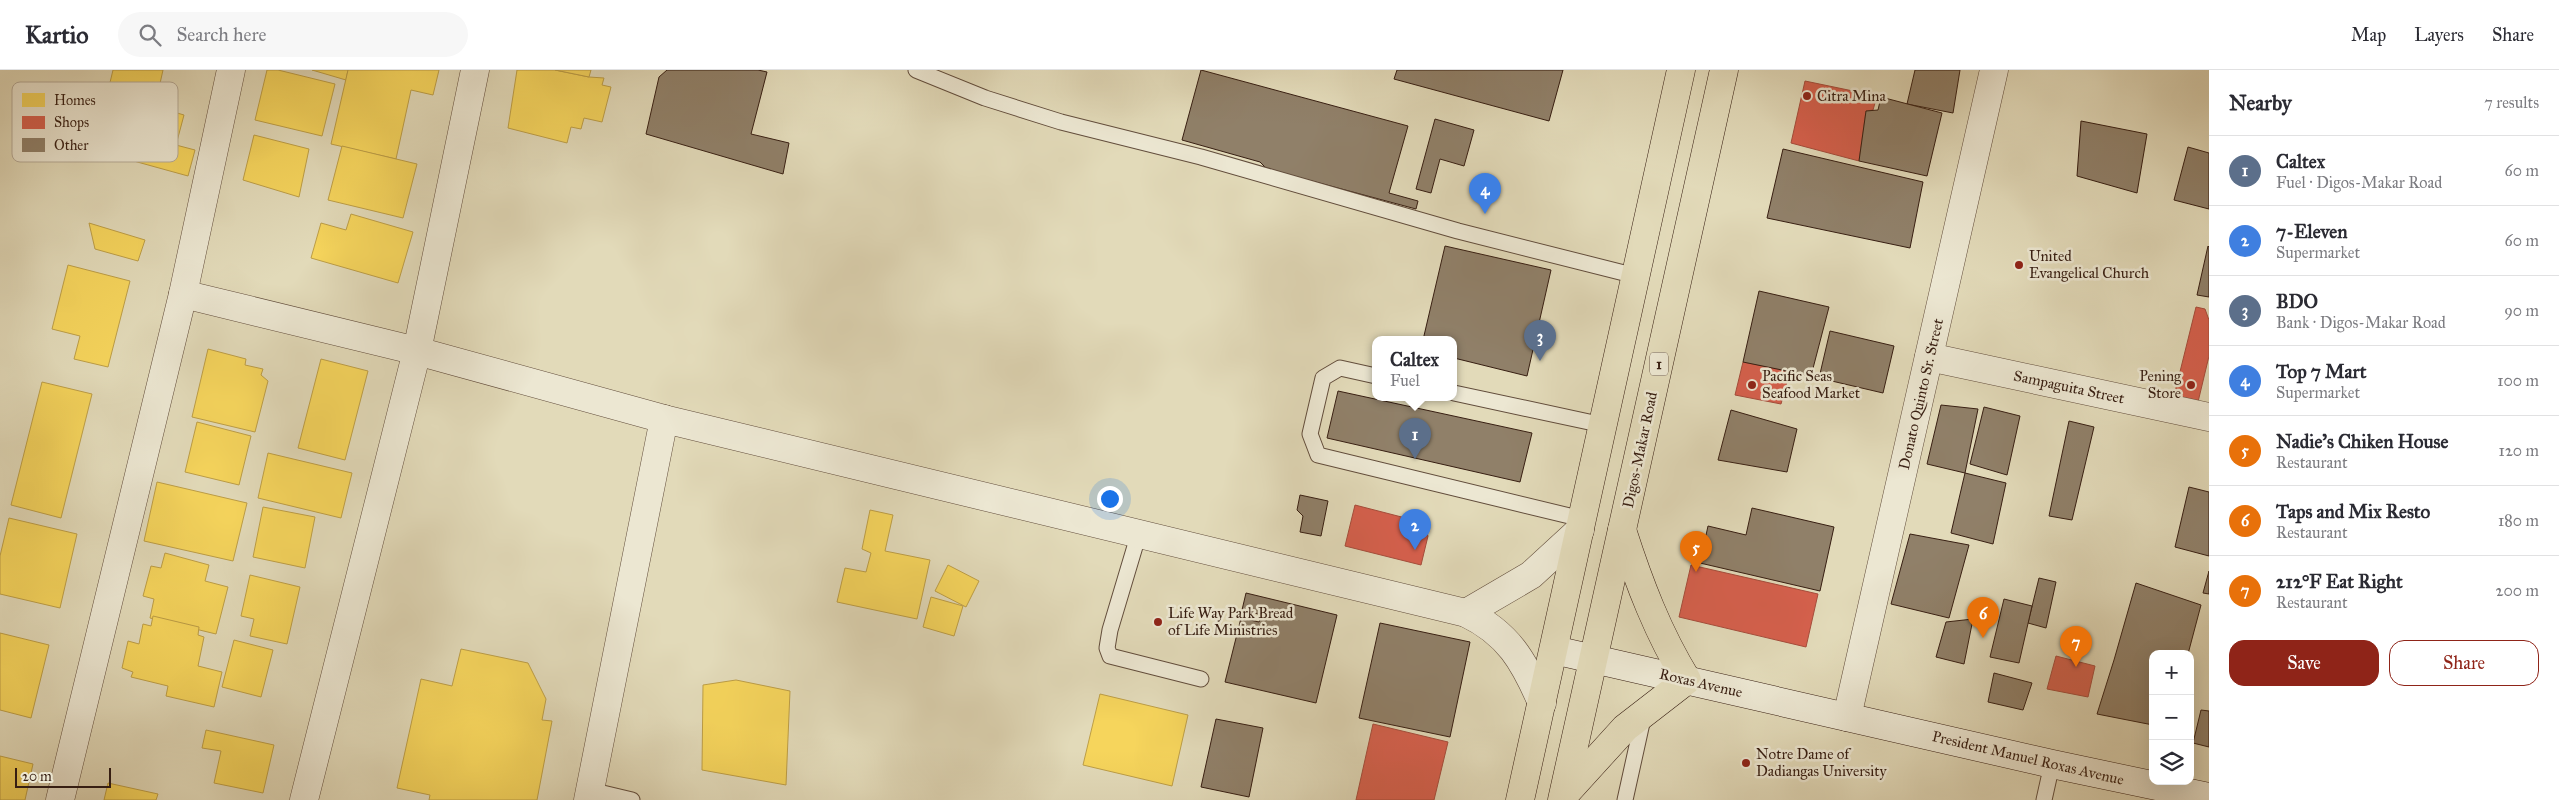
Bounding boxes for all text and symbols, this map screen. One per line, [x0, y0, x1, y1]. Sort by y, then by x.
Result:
search box [118, 12, 468, 57]
text: Kartio [25, 20, 88, 50]
icon: search [136, 21, 164, 49]
text: Search here [176, 23, 266, 46]
text: Map [2351, 24, 2386, 46]
text: Layers [2414, 24, 2464, 46]
text: Share [2492, 24, 2534, 46]
legend [12, 82, 178, 162]
place label: Citra Mina [1817, 87, 1886, 105]
marker: Citra Mina [1801, 90, 1813, 102]
text: Nearby [2229, 90, 2292, 116]
text: Homes [54, 92, 96, 109]
text: 7 results [2484, 93, 2539, 112]
text: Shops [54, 114, 89, 131]
text: Other [54, 137, 89, 154]
text: Caltex [2276, 150, 2325, 173]
text: 1 [2242, 161, 2248, 180]
text: 60 m [2505, 161, 2539, 180]
pin: 4 [1469, 173, 1501, 214]
text: Fuel · Digos-Makar Road [2276, 173, 2442, 192]
text: 7-Eleven [2276, 220, 2348, 243]
text: 2 [2241, 231, 2249, 250]
text: 60 m [2505, 231, 2539, 250]
text: Supermarket [2276, 243, 2360, 262]
place label: United Evangelical Church [2029, 247, 2150, 282]
marker: United Evangelical Church [2013, 259, 2025, 271]
text: BDO [2276, 290, 2318, 313]
text: 3 [2242, 301, 2248, 320]
text: 90 m [2504, 301, 2539, 320]
text: Bank · Digos-Makar Road [2276, 313, 2446, 332]
street label: Donato Quinto Sr. Street [1895, 316, 1947, 471]
pin: 3 [1524, 320, 1556, 361]
popup [1372, 336, 1457, 401]
text: Caltex [1390, 348, 1439, 371]
road number: 1 [1650, 352, 1668, 376]
text: Top 7 Mart [2276, 360, 2366, 383]
street label: Sampaguita Street [2012, 366, 2127, 408]
place label: Pacific Seas Seafood Market [1762, 367, 1861, 402]
place label: Pening Store [2139, 367, 2182, 402]
text: Fuel [1390, 371, 1420, 390]
text: 4 [2241, 371, 2249, 390]
text: 100 m [2497, 371, 2539, 390]
marker: Pacific Seas Seafood Market [1746, 379, 1758, 391]
marker: Pening Store [2185, 379, 2197, 391]
text: Supermarket [2276, 383, 2360, 402]
street label: Digos-Makar Road [1619, 390, 1661, 510]
pin: 1 [1399, 418, 1431, 459]
text: Nadie's Chiken House [2276, 430, 2448, 453]
text: 5 [2241, 441, 2249, 460]
text: 120 m [2499, 441, 2539, 460]
text: Restaurant [2276, 453, 2348, 472]
your location [1097, 486, 1123, 512]
text: Taps and Mix Resto [2276, 500, 2430, 523]
pin: 2 [1399, 509, 1431, 550]
text: 6 [2241, 511, 2249, 530]
text: 180 m [2498, 511, 2539, 530]
text: Restaurant [2276, 523, 2348, 542]
pin: 5 [1680, 531, 1712, 572]
text: 212°F Eat Right [2276, 570, 2403, 593]
text: 7 [2241, 581, 2249, 600]
text: 200 m [2496, 581, 2539, 600]
text: Restaurant [2276, 593, 2348, 612]
pin: 6 [1967, 597, 1999, 638]
place label: Life Way Park Bread of Life Ministries [1168, 604, 1294, 639]
marker: Life Way Park Bread of Life Ministries [1152, 616, 1164, 628]
pin: 7 [2060, 626, 2092, 667]
button: Save [2229, 640, 2379, 686]
button: Share [2389, 640, 2539, 686]
map controls [2149, 650, 2194, 785]
button: + [2149, 650, 2194, 695]
street label: Roxas Avenue [1658, 665, 1744, 701]
button: − [2149, 695, 2194, 740]
street label: President Manuel Roxas Avenue [1930, 727, 2126, 789]
button: layers [2149, 740, 2194, 785]
place label: Notre Dame of Dadiangas University [1756, 745, 1888, 780]
marker: Notre Dame of Dadiangas University [1740, 757, 1752, 769]
scale bar [15, 765, 111, 788]
text: 20 m [22, 768, 52, 785]

